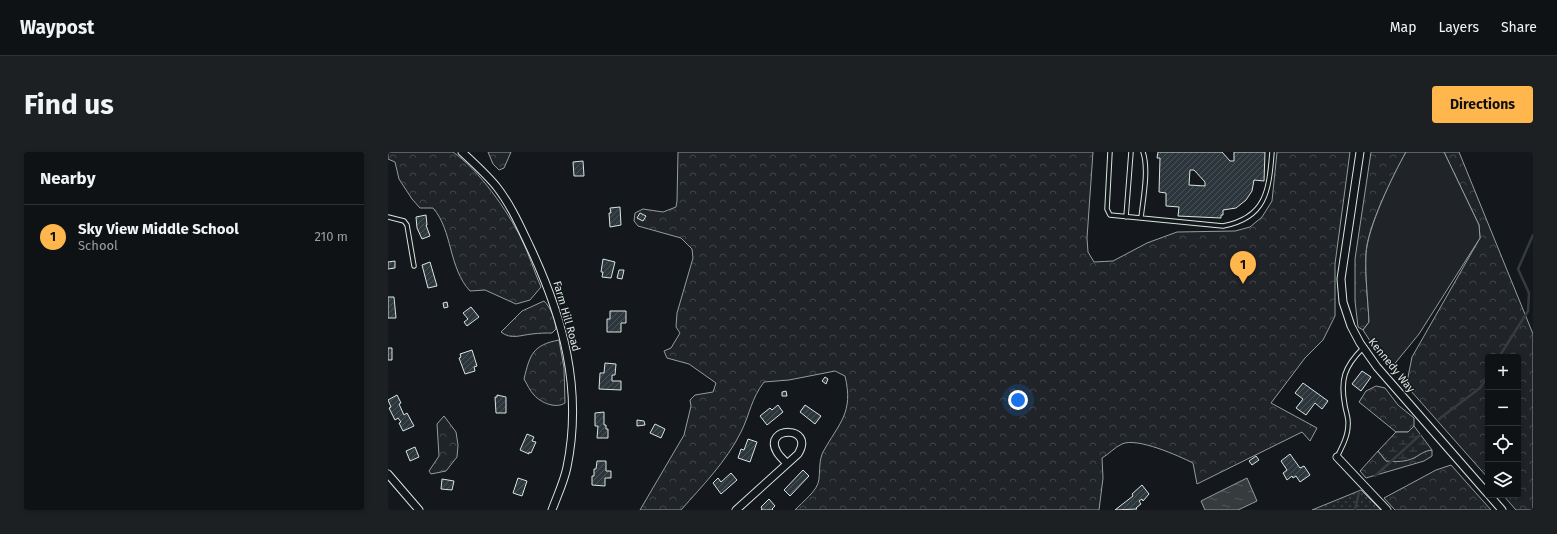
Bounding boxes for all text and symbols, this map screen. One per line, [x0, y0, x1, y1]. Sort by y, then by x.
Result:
text: Waypost [20, 16, 94, 39]
text: Map [1390, 19, 1416, 36]
text: Layers [1438, 19, 1479, 36]
text: Share [1501, 19, 1537, 36]
button: Directions [1432, 86, 1533, 123]
text: Find us [24, 88, 114, 121]
text: Nearby [40, 168, 95, 189]
text: Sky View Middle School [78, 220, 239, 238]
text: 1 [50, 229, 56, 244]
text: 210 m [314, 229, 348, 244]
text: School [78, 238, 118, 253]
pin: 1 [1230, 251, 1256, 284]
street label: Farm Hill Road [550, 279, 583, 353]
street label: Kennedy Way [1366, 336, 1418, 396]
map controls [1485, 354, 1521, 498]
button: + [1485, 354, 1521, 390]
your location [1008, 390, 1028, 410]
button: − [1485, 390, 1521, 426]
button: locate [1485, 426, 1521, 462]
button: layers [1485, 462, 1521, 498]

